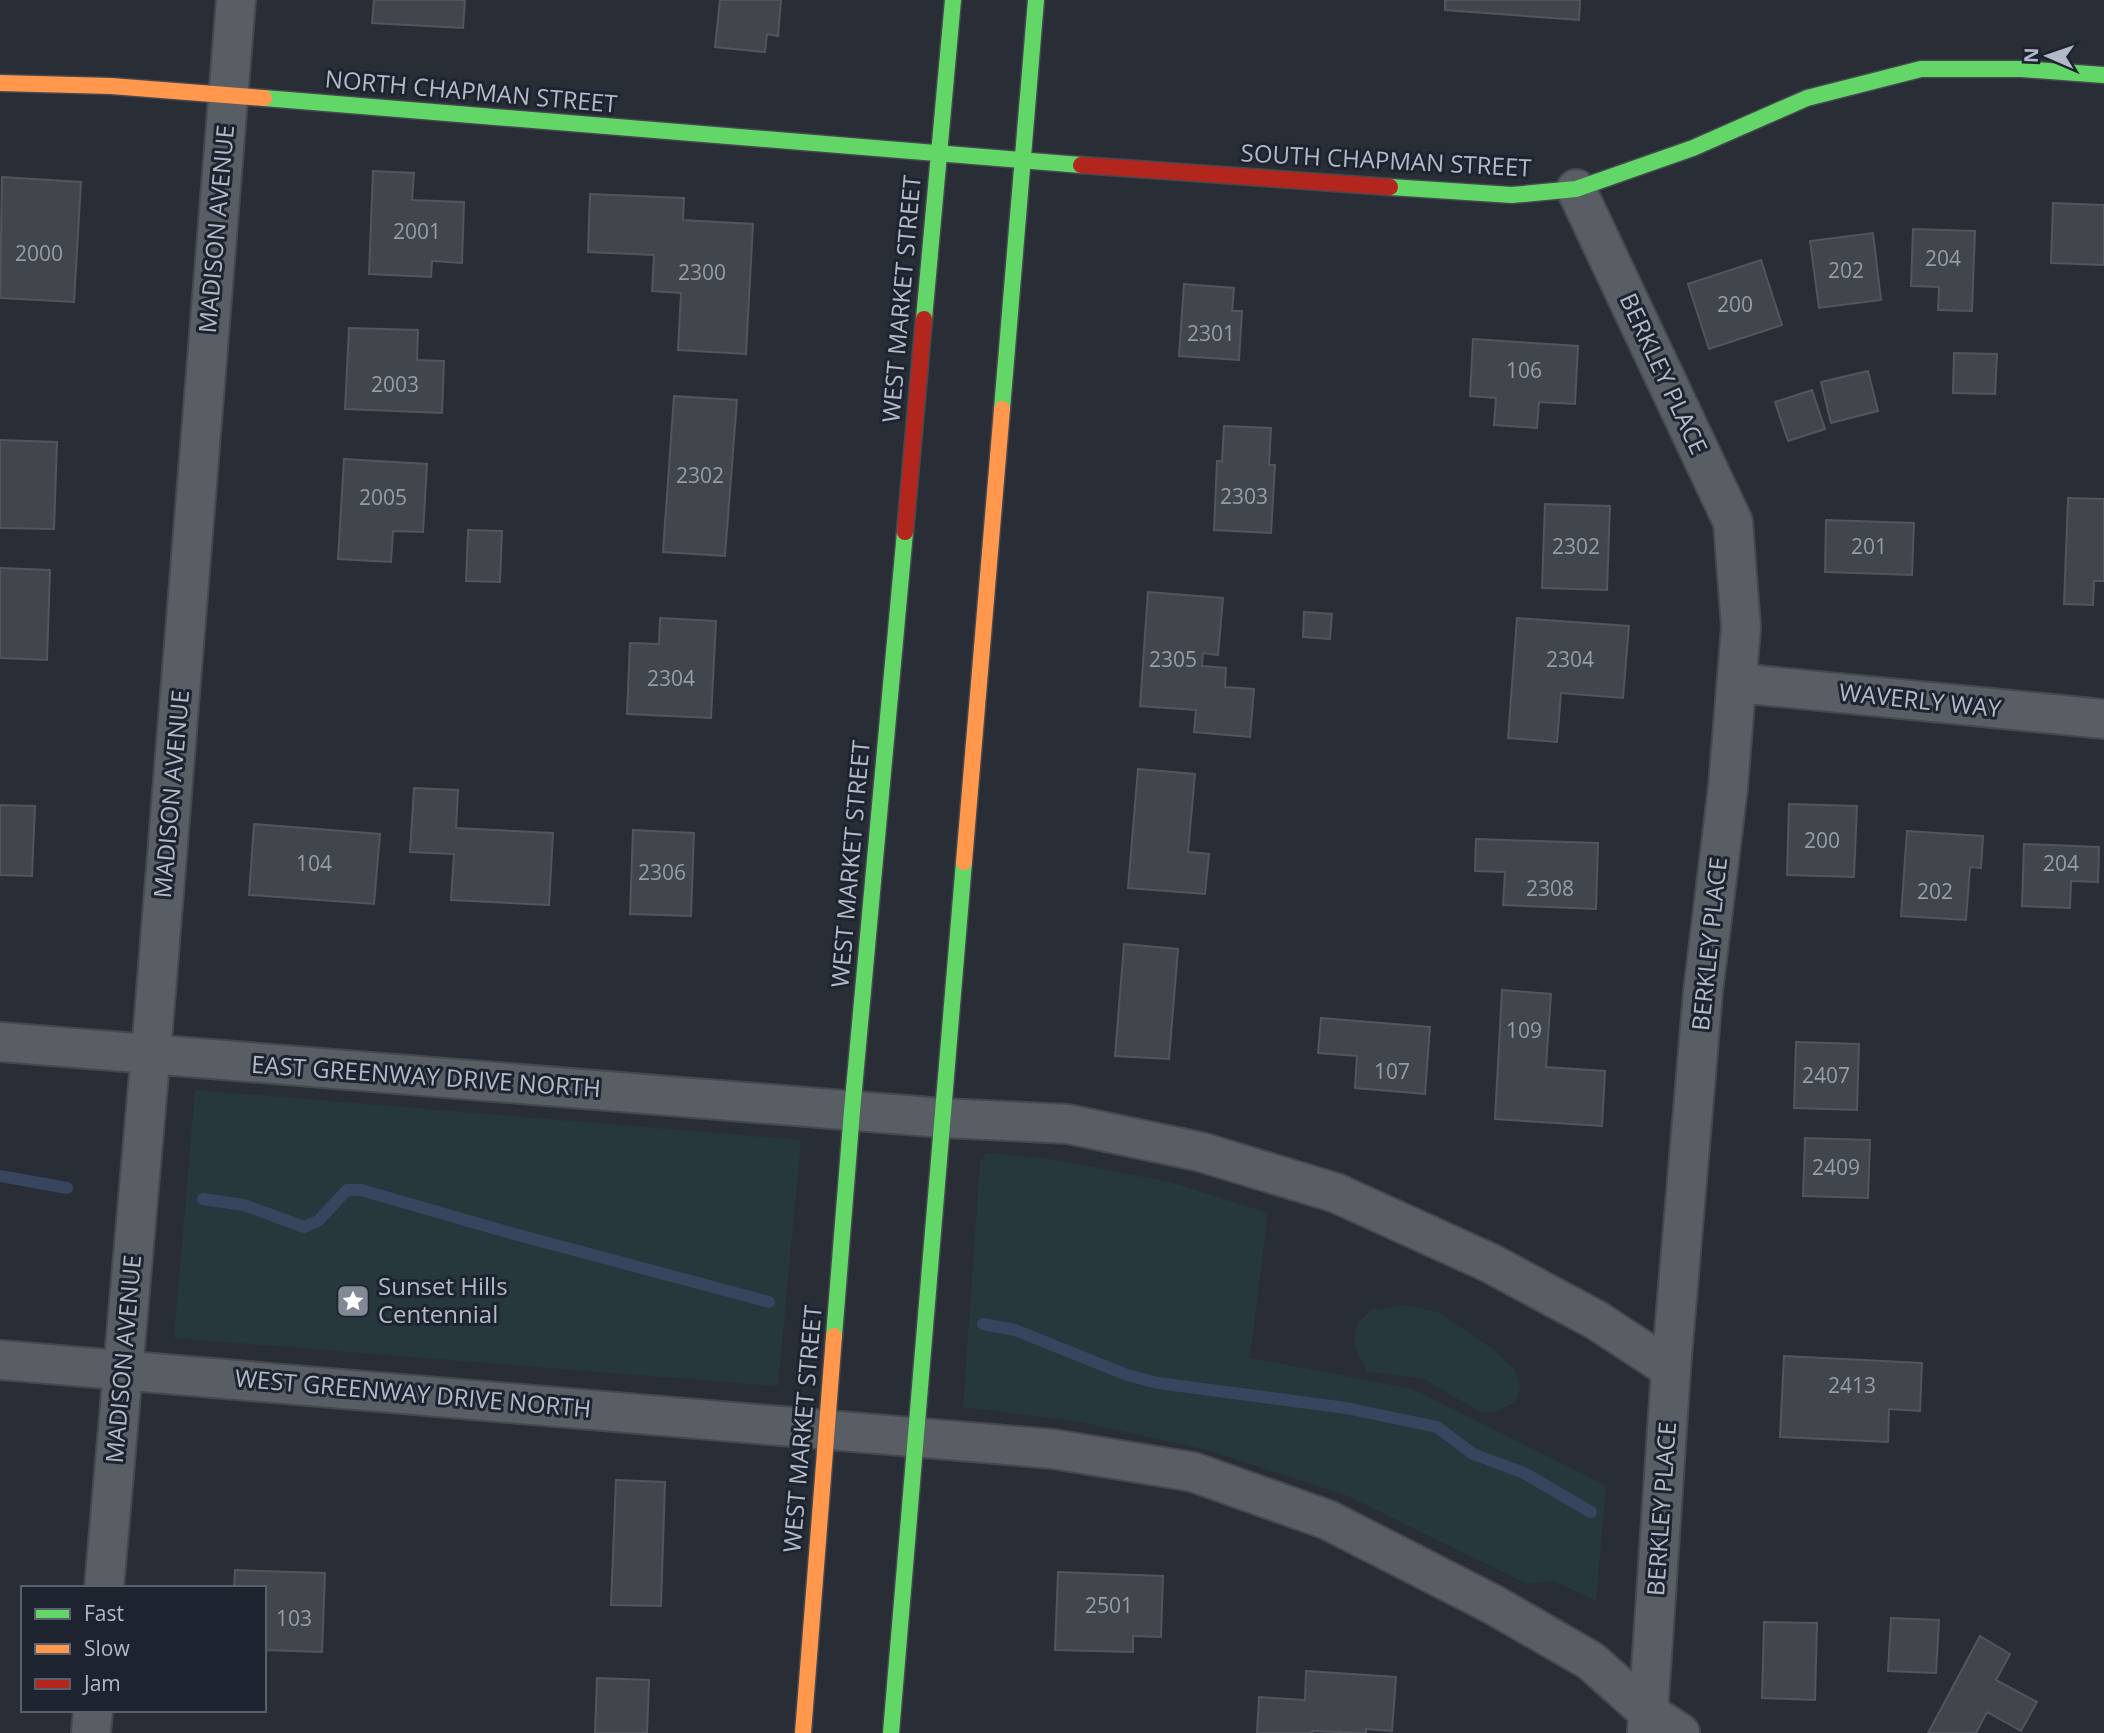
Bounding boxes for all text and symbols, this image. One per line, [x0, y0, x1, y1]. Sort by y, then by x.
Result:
north arrow [2013, 21, 2083, 91]
text: N [2018, 47, 2044, 64]
street label: NORTH CHAPMAN STREET [324, 61, 619, 120]
street label: MADISON AVENUE [190, 123, 241, 334]
street label: SOUTH CHAPMAN STREET [1240, 135, 1532, 184]
street label: WEST MARKET STREET [873, 174, 928, 424]
house number: 2001 [393, 217, 441, 245]
house number: 2000 [15, 239, 63, 267]
house number: 204 [1925, 244, 1961, 272]
house number: 202 [1828, 256, 1864, 284]
house number: 2300 [678, 258, 726, 286]
street label: BERKLEY PLACE [1613, 287, 1716, 459]
house number: 200 [1717, 290, 1753, 318]
house number: 2301 [1187, 319, 1235, 347]
house number: 106 [1506, 356, 1542, 384]
house number: 2003 [371, 370, 419, 398]
house number: 2302 [676, 461, 724, 489]
house number: 2303 [1220, 482, 1268, 510]
house number: 2005 [359, 483, 407, 511]
house number: 2302 [1552, 532, 1600, 560]
house number: 201 [1851, 532, 1887, 560]
house number: 2305 [1149, 645, 1197, 673]
house number: 2304 [1546, 645, 1594, 673]
house number: 2304 [647, 664, 695, 692]
street label: WAVERLY WAY [1838, 675, 2003, 724]
street label: MADISON AVENUE [145, 688, 196, 899]
street label: WEST MARKET STREET [822, 739, 877, 989]
house number: 200 [1804, 826, 1840, 854]
house number: 104 [296, 849, 332, 877]
house number: 204 [2043, 849, 2079, 877]
street label: BERKLEY PLACE [1683, 855, 1734, 1032]
house number: 2306 [638, 858, 686, 886]
house number: 2308 [1526, 874, 1574, 902]
house number: 202 [1917, 877, 1953, 905]
house number: 109 [1506, 1016, 1542, 1044]
street label: EAST GREENWAY DRIVE NORTH [250, 1047, 602, 1104]
house number: 107 [1374, 1057, 1410, 1085]
house number: 2407 [1802, 1061, 1850, 1089]
house number: 2409 [1812, 1153, 1860, 1181]
street label: MADISON AVENUE [97, 1253, 148, 1464]
place label: Sunset Hills Centennial [378, 1269, 508, 1330]
place icon: Sunset Hills Centennial [334, 1282, 372, 1320]
street label: WEST MARKET STREET [774, 1304, 829, 1554]
street label: WEST GREENWAY DRIVE NORTH [234, 1360, 593, 1425]
house number: 2413 [1828, 1371, 1876, 1399]
street label: BERKLEY PLACE [1638, 1421, 1683, 1597]
legend [21, 1586, 266, 1712]
house number: 2501 [1085, 1591, 1133, 1619]
text: Fast [84, 1599, 124, 1627]
house number: 103 [276, 1604, 312, 1632]
text: Slow [84, 1634, 130, 1662]
text: Jam [82, 1669, 121, 1697]

